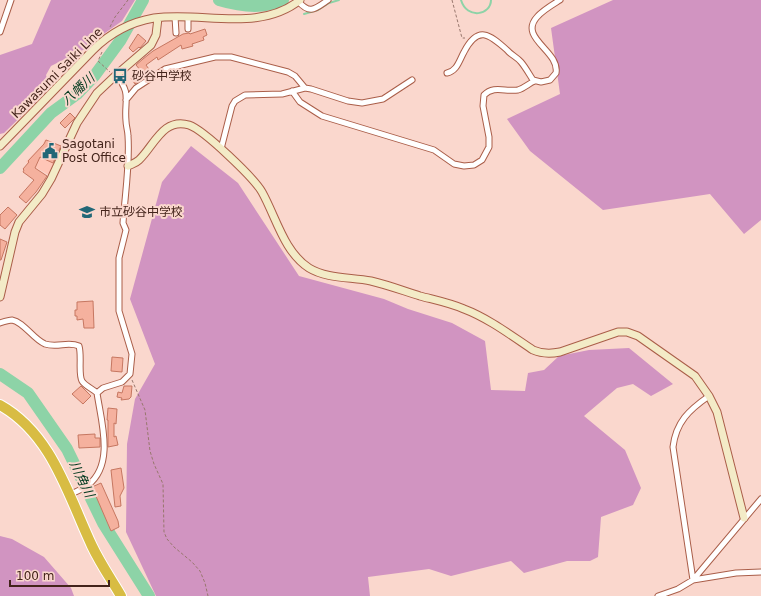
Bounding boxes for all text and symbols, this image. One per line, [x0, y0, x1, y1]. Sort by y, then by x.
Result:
street label: Kawasumi Saiki Line [9, 25, 105, 121]
bus stop icon: 砂谷中学校 [111, 67, 129, 85]
water label: 八幡川 [58, 69, 99, 108]
place label: 砂谷中学校 [132, 69, 192, 83]
place label: Sagotani Post Office [62, 137, 126, 165]
public building icon: Sagotani Post Office [41, 142, 59, 160]
school or university icon: 市立砂谷中学校 [78, 203, 96, 221]
place label: 市立砂谷中学校 [99, 205, 183, 219]
water label: 川角川 [67, 458, 98, 502]
scale bar [10, 562, 109, 588]
text: 100 m [16, 569, 54, 583]

